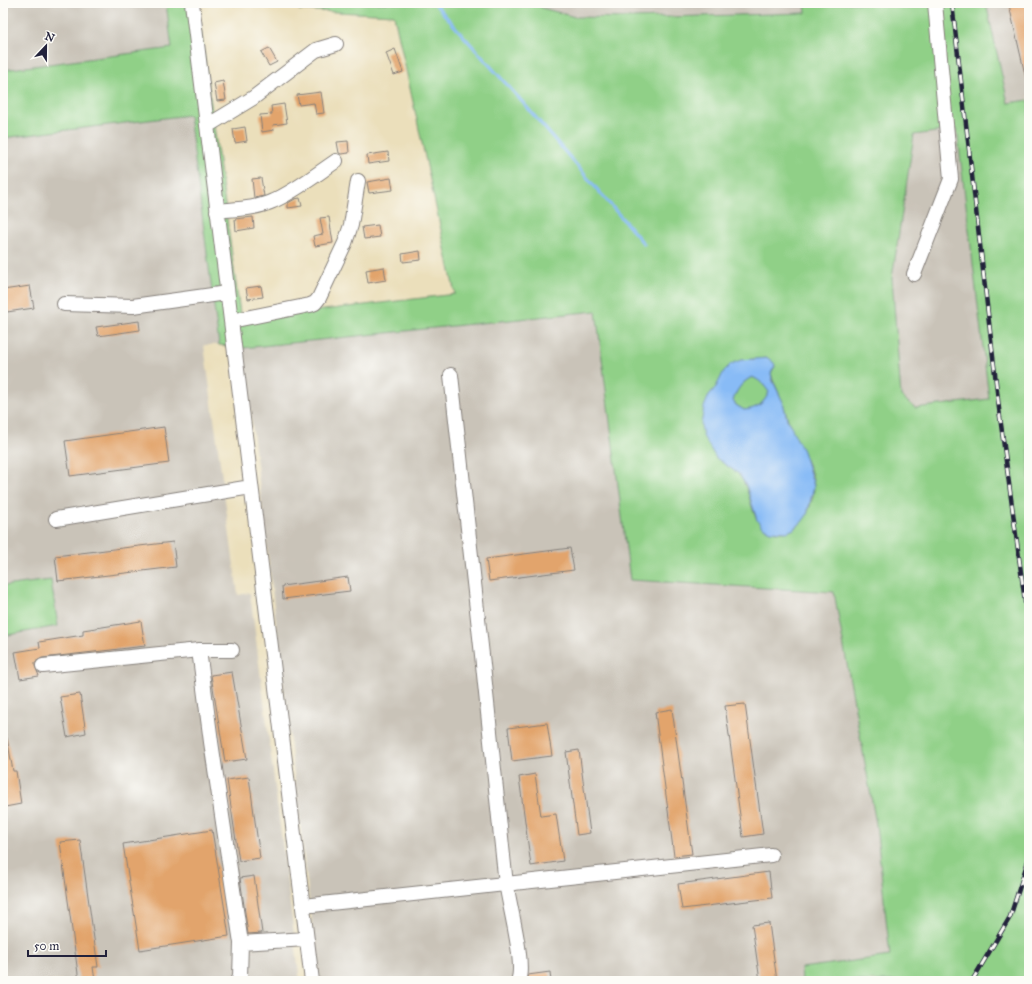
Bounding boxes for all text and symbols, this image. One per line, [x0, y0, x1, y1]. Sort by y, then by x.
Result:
north arrow [26, 26, 66, 66]
text: N [43, 29, 57, 45]
scale bar [28, 932, 106, 958]
text: 50 m [34, 939, 59, 953]

